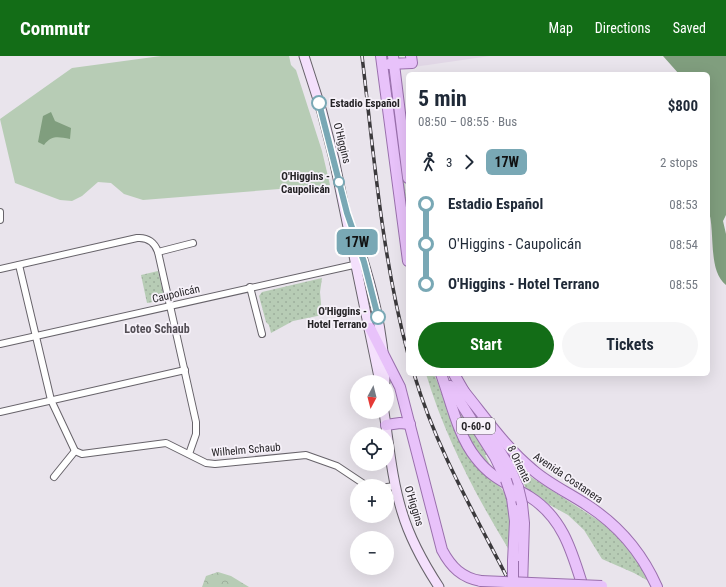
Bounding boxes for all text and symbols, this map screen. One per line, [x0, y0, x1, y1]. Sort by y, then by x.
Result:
text: Commutr [20, 17, 90, 40]
text: Map [549, 20, 573, 36]
text: Directions [595, 20, 651, 36]
text: Saved [673, 20, 706, 36]
text: 5 min [418, 86, 467, 111]
marker: Estadio Español [311, 95, 327, 111]
place label: Estadio Español [330, 97, 400, 110]
text: $800 [668, 97, 698, 115]
text: 08:50 – 08:55 · Bus [418, 114, 517, 129]
street label: O'Higgins [331, 121, 353, 165]
icon: walk [418, 151, 440, 173]
icon: forward [458, 151, 480, 173]
text: 17W [494, 154, 519, 170]
text: 3 [446, 155, 452, 170]
text: 2 stops [660, 155, 698, 170]
place label: O'Higgins - Caupolicán [281, 170, 330, 196]
marker: O'Higgins - Caupolicán [333, 176, 345, 188]
text: Estadio Español [448, 195, 543, 213]
text: 08:53 [669, 197, 698, 212]
line badge: 17W [334, 229, 380, 255]
text: 17W [345, 234, 369, 250]
text: O'Higgins - Caupolicán [448, 235, 581, 253]
text: 08:54 [669, 237, 698, 252]
text: O'Higgins - Hotel Terrano [448, 275, 599, 293]
text: 08:55 [669, 277, 698, 292]
street label: Caupolicán [151, 282, 201, 306]
place label: O'Higgins - Hotel Terrano [307, 305, 368, 331]
marker: O'Higgins - Hotel Terrano [370, 309, 386, 325]
district label: Loteo Schaub [124, 322, 190, 336]
button: Start [418, 322, 554, 368]
button: Tickets [562, 322, 698, 368]
north arrow [350, 375, 394, 419]
map controls [350, 375, 394, 575]
road number: Q-60-O [457, 418, 495, 434]
button: locate [350, 427, 394, 471]
street label: Wilhelm Schaub [211, 441, 281, 459]
street label: 8 Oriente [505, 443, 533, 485]
street label: Avenida Costanera [531, 450, 605, 506]
button: + [350, 479, 394, 523]
street label: O'Higgins [402, 484, 426, 528]
button: − [350, 531, 394, 575]

